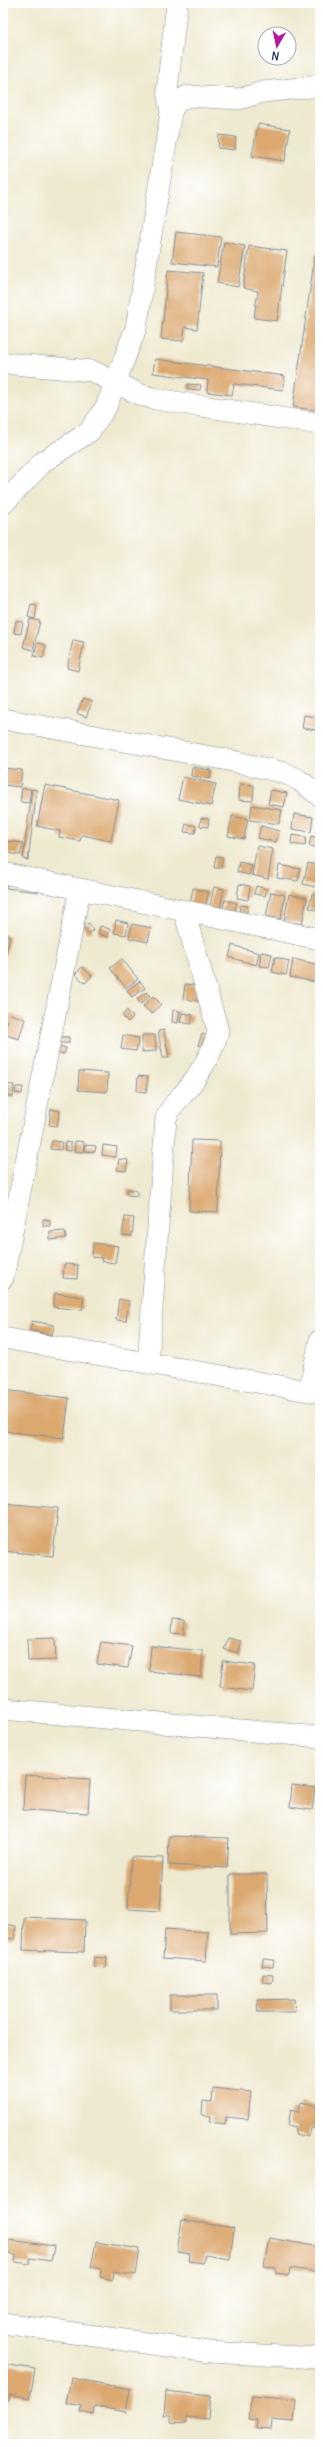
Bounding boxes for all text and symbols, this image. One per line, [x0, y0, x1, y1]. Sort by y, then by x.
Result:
north arrow [257, 26, 297, 66]
text: N [271, 48, 280, 63]

